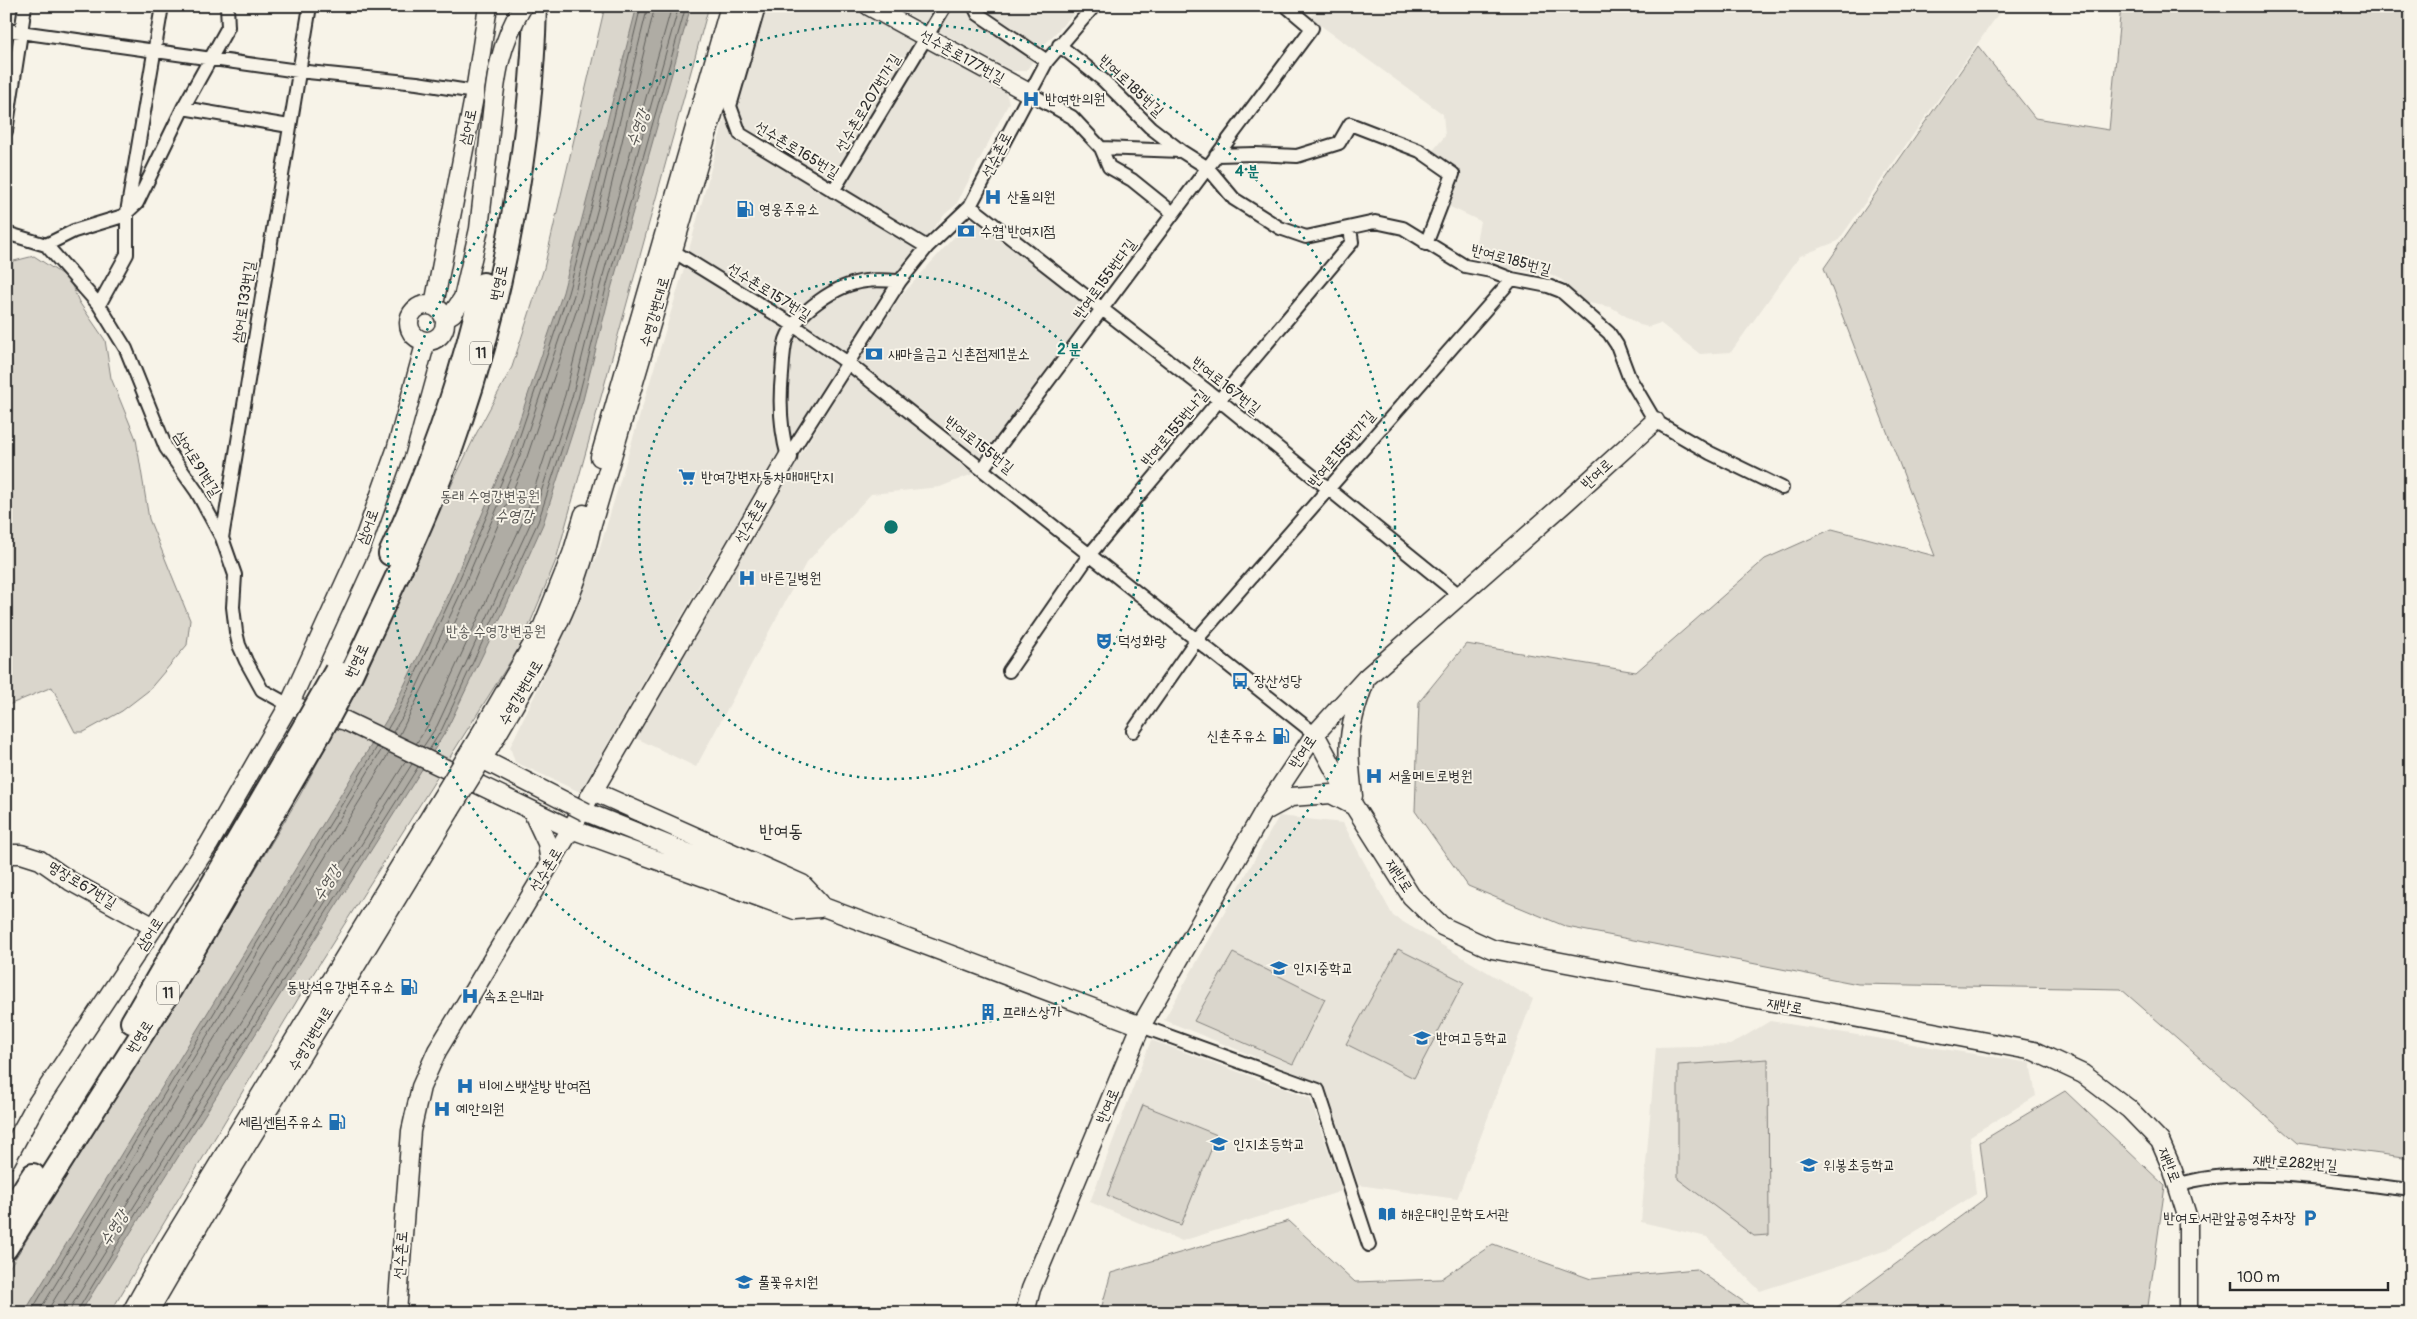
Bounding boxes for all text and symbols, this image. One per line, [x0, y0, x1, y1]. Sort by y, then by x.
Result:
street label: 선수촌로177번길 [916, 26, 1008, 88]
street label: 선수촌로207번가길 [831, 51, 905, 155]
street label: 반여로185번길 [1095, 51, 1167, 121]
hospital icon: 반여한의원 [1021, 89, 1041, 109]
place label: 반여한의원 [1045, 90, 1105, 109]
water label: 수영강 [622, 104, 655, 150]
street label: 삼어로 [455, 107, 481, 147]
street label: 선수촌로165번길 [751, 117, 843, 183]
street label: 선수촌로 [978, 129, 1016, 181]
text: 4 분 [1235, 162, 1259, 181]
hospital icon: 산돌의원 [983, 187, 1003, 207]
place label: 산돌의원 [1007, 188, 1055, 207]
fuel station icon: 영웅주유소 [735, 199, 755, 219]
place label: 영웅주유소 [759, 200, 819, 219]
bank icon: 수협 반여지점 [956, 221, 976, 241]
place label: 수협 반여지점 [980, 222, 1056, 241]
street label: 반여로155번다길 [1070, 235, 1140, 323]
street label: 반여로185번길 [1469, 240, 1553, 280]
street label: 선수촌로157번길 [724, 259, 814, 325]
street label: 삼어로133번길 [228, 260, 260, 344]
street label: 번영로 [486, 263, 512, 303]
street label: 수영강변대로 [636, 275, 674, 349]
text: 2 분 [1057, 340, 1081, 359]
road number: 11 [470, 342, 492, 364]
bank icon: 새마을금고 신촌점제1분소 [864, 344, 884, 364]
place label: 새마을금고 신촌점제1분소 [888, 345, 1030, 364]
street label: 반여로167번길 [1188, 353, 1264, 419]
street label: 반여로155번나길 [1137, 386, 1213, 470]
street label: 반여로155번가길 [1304, 407, 1380, 491]
street label: 반여로155번길 [941, 412, 1017, 478]
street label: 삼어로91번길 [169, 428, 225, 500]
street label: 반여로 [1577, 455, 1617, 493]
supermarket icon: 반여강변자동차매매단지 [677, 467, 697, 487]
place label: 반여강변자동차매매단지 [701, 468, 834, 487]
park label: 동래 수영강변공원 [440, 487, 540, 506]
street label: 선수촌로 [731, 495, 771, 547]
water label: 수영강 [495, 506, 535, 526]
street label: 삼어로 [353, 507, 383, 547]
centre of rings [882, 518, 900, 536]
hospital icon: 바른길병원 [737, 568, 757, 588]
place label: 바른길병원 [761, 569, 821, 588]
park label: 반송 수영강변공원 [446, 622, 546, 641]
theatre icon: 덕성화랑 [1094, 631, 1114, 651]
place label: 덕성화랑 [1118, 632, 1167, 651]
street label: 번영로 [341, 641, 373, 681]
street label: 수영강변대로 [495, 657, 547, 729]
bus stop icon: 장산성당 [1230, 671, 1250, 691]
place label: 장산성당 [1254, 672, 1302, 691]
fuel station icon: 신촌주유소 [1271, 726, 1291, 746]
place label: 신촌주유소 [1207, 727, 1267, 746]
street label: 반여로 [1285, 732, 1321, 772]
hospital icon: 서울메트로병원 [1364, 766, 1384, 786]
place label: 서울메트로병원 [1388, 767, 1473, 786]
district label: 반여동 [759, 820, 803, 843]
street label: 선수촌로 [525, 844, 567, 896]
street label: 재반로 [1381, 856, 1417, 896]
street label: 명장로67번길 [44, 857, 120, 913]
water label: 수영강 [308, 860, 347, 905]
street label: 삼어로 [132, 914, 168, 954]
school or university icon: 인지중학교 [1269, 958, 1289, 978]
place label: 인지중학교 [1293, 959, 1353, 978]
fuel station icon: 동방석유강변주유소 [399, 977, 419, 997]
place label: 동방석유강변주유소 [286, 978, 395, 997]
road number: 11 [157, 981, 179, 1004]
hospital icon: 속조은내과 [460, 986, 480, 1006]
place label: 속조은내과 [484, 987, 544, 1006]
street label: 재반로 [1765, 993, 1805, 1019]
building icon: 프래스상가 [978, 1002, 998, 1022]
street label: 수영강변대로 [284, 1003, 338, 1075]
place label: 프래스상가 [1002, 1003, 1062, 1022]
street label: 번영로 [122, 1017, 158, 1057]
school or university icon: 반여고등학교 [1412, 1028, 1432, 1048]
place label: 반여고등학교 [1436, 1029, 1508, 1048]
hospital icon: 비에스뱃살방 반여점 [455, 1076, 475, 1096]
place label: 비에스뱃살방 반여점 [479, 1077, 591, 1096]
street label: 반여로 [1092, 1086, 1124, 1126]
hospital icon: 예안의원 [432, 1099, 452, 1119]
place label: 예안의원 [456, 1100, 504, 1119]
fuel station icon: 세림센텀주유소 [327, 1112, 347, 1132]
place label: 세림센텀주유소 [239, 1113, 323, 1132]
school or university icon: 인지초등학교 [1209, 1134, 1229, 1154]
place label: 인지초등학교 [1233, 1135, 1305, 1154]
street label: 재반로 [2154, 1145, 2184, 1185]
street label: 재반로282번길 [2252, 1151, 2338, 1175]
school or university icon: 위봉초등학교 [1799, 1155, 1819, 1175]
place label: 위봉초등학교 [1823, 1156, 1895, 1175]
library icon: 해운대인문학도서관 [1377, 1204, 1397, 1224]
water label: 수영강 [95, 1205, 134, 1250]
place label: 해운대인문학도서관 [1401, 1205, 1510, 1224]
parking icon: 반여도서관앞공영주차장 [2300, 1208, 2320, 1228]
place label: 반여도서관앞공영주차장 [2163, 1209, 2296, 1228]
street label: 선수촌로 [390, 1230, 412, 1280]
scale bar [2230, 1259, 2387, 1291]
text: 100 m [2237, 1268, 2280, 1287]
school or university icon: 풀꽃유치원 [734, 1272, 754, 1292]
place label: 풀꽃유치원 [758, 1273, 818, 1292]

